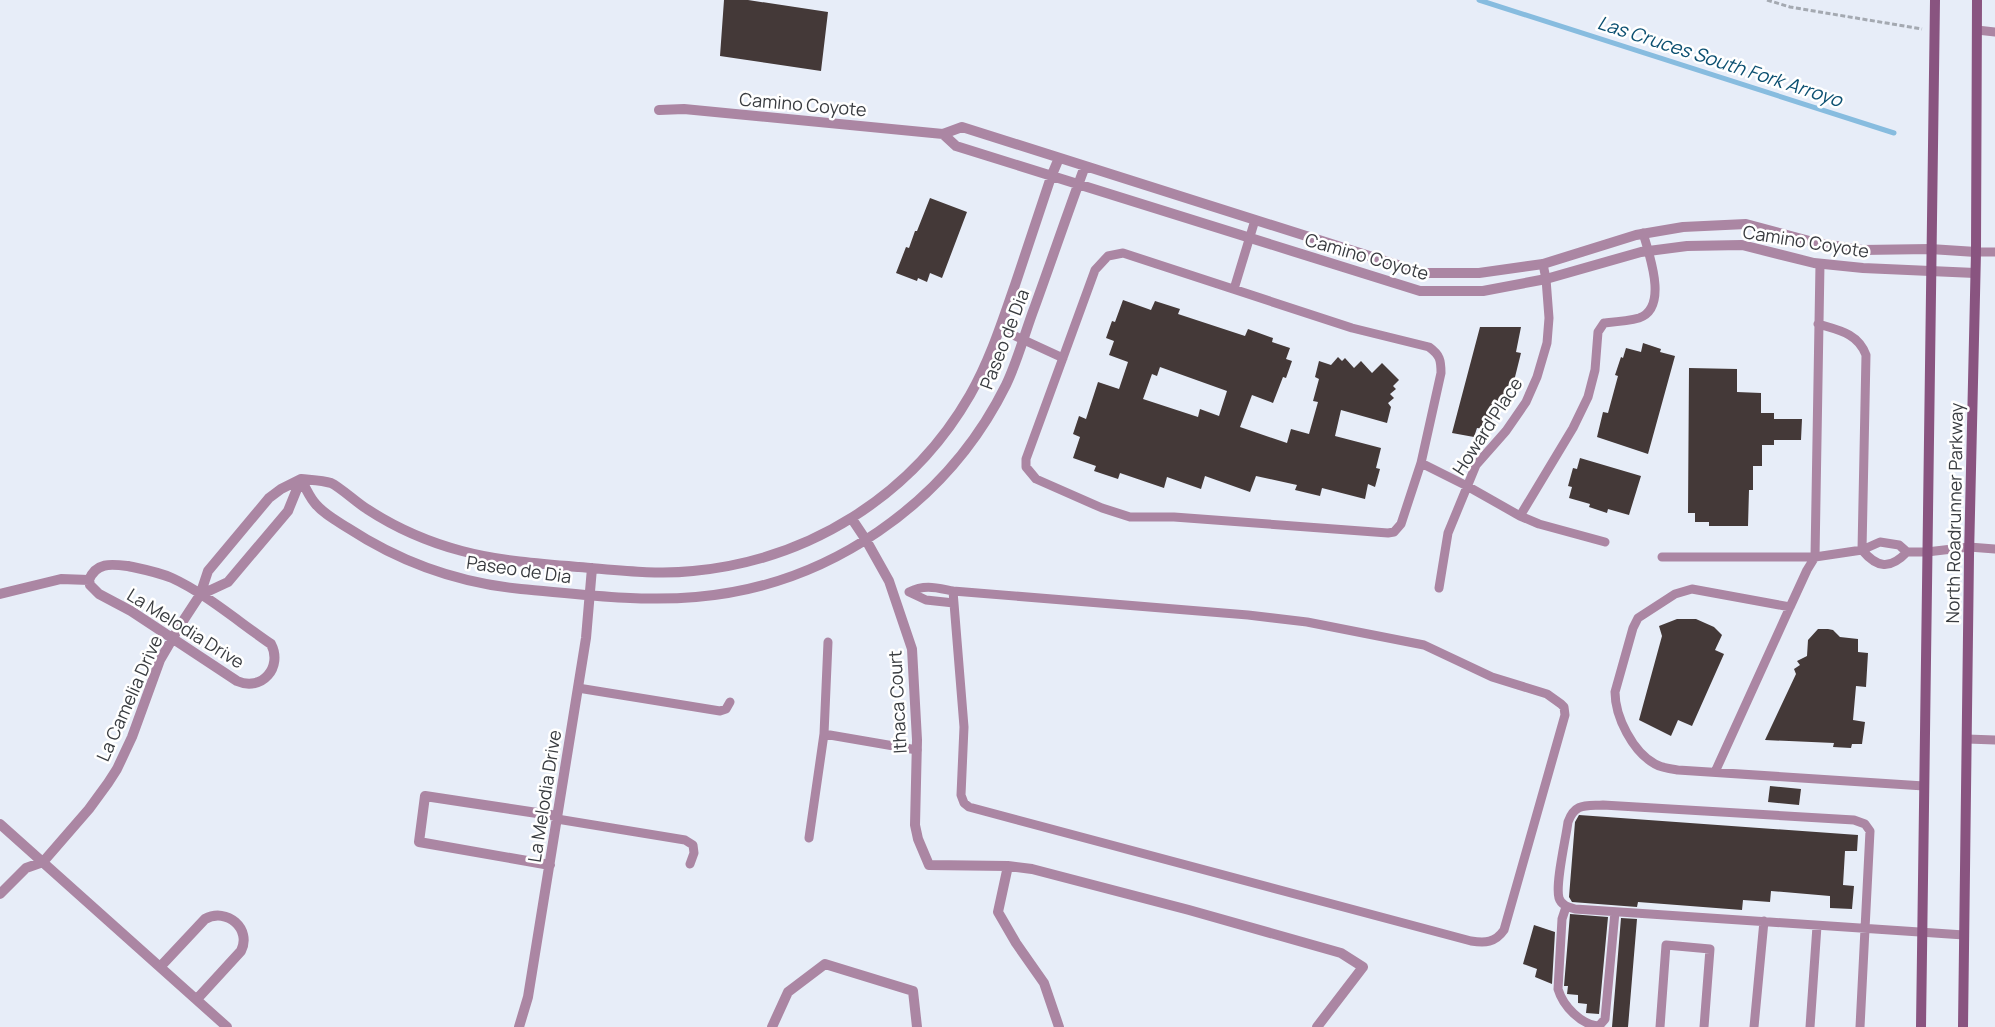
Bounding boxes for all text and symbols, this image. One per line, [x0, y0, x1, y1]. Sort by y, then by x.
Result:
water label: Las Cruces South Fork Arroyo [1594, 9, 1847, 113]
street label: Camino Coyote [738, 86, 868, 122]
street label: Camino Coyote [1741, 219, 1871, 263]
street label: Camino Coyote [1302, 227, 1432, 285]
street label: Paseo de Dia [974, 285, 1034, 393]
street label: Howard Place [1447, 373, 1527, 479]
street label: North Roadrunner Parkway [1940, 402, 1968, 624]
street label: Paseo de Dia [465, 550, 573, 588]
street label: La Melodia Drive [123, 582, 249, 674]
street label: La Camelia Drive [90, 631, 168, 765]
street label: Ithaca Court [882, 650, 912, 754]
street label: La Melodia Drive [522, 728, 566, 864]

